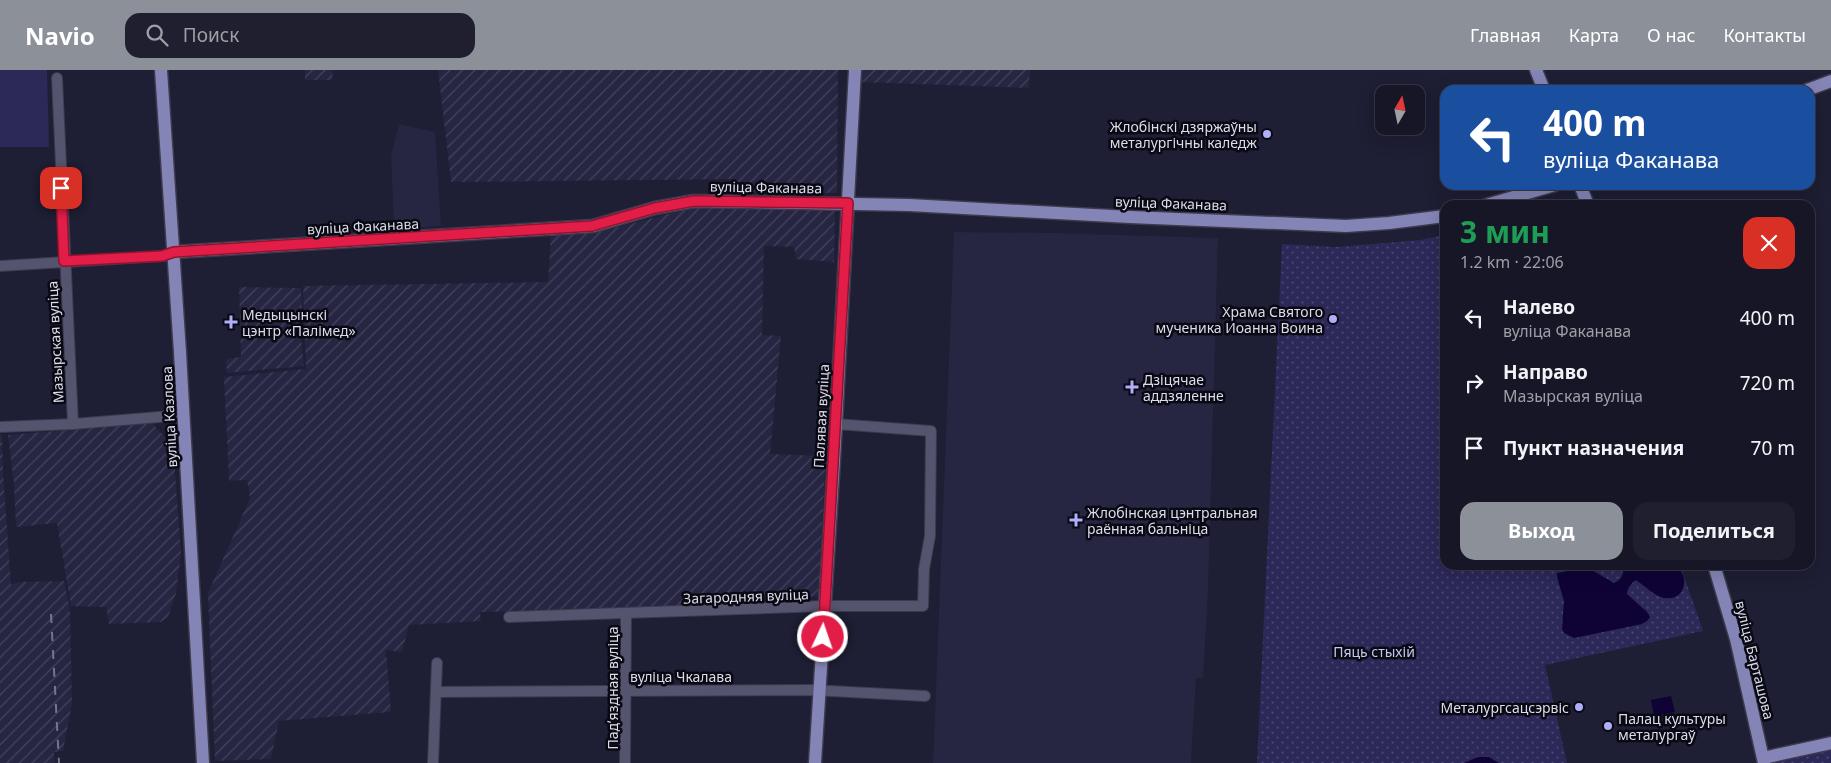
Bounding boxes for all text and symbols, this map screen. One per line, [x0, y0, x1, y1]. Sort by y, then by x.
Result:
search box [125, 13, 475, 58]
text: Navio [25, 19, 95, 52]
icon: search [143, 21, 171, 49]
text: Поиск [183, 22, 239, 48]
text: Главная [1470, 23, 1541, 47]
text: Карта [1569, 23, 1619, 47]
text: О нас [1647, 23, 1695, 47]
text: Контакты [1723, 23, 1806, 47]
north arrow [1375, 85, 1425, 135]
map controls [1375, 85, 1425, 135]
text: 400 m [1543, 99, 1646, 146]
icon: left [1460, 105, 1525, 170]
place label: Жлобінскі дзяржаўны металургічны каледж [1110, 117, 1257, 152]
marker: Жлобінскі дзяржаўны металургічны каледж [1261, 128, 1273, 140]
text: вуліца Факанава [1543, 144, 1719, 174]
pin [40, 167, 82, 209]
icon: arrive [47, 174, 75, 202]
street label: вуліца Факанава [710, 177, 822, 197]
street label: вуліца Факанава [1115, 192, 1227, 214]
text: 3 мин [1460, 211, 1550, 252]
street label: вуліца Факанава [306, 214, 420, 238]
button: close [1743, 217, 1795, 269]
text: 1.2 km · 22:06 [1460, 251, 1564, 273]
street label: Мазырская вуліца [42, 280, 68, 404]
text: Налево [1503, 294, 1575, 320]
place label: Храма Святого мученика Иоанна Воина [1156, 302, 1323, 337]
icon: left [1460, 304, 1488, 332]
place label: Медыцынскі цэнтр «Палімед» [242, 305, 356, 340]
text: 400 m [1740, 305, 1795, 331]
marker: Храма Святого мученика Иоанна Воина [1327, 313, 1339, 325]
marker: Медыцынскі цэнтр «Палімед» [224, 315, 238, 329]
text: вуліца Факанава [1503, 320, 1631, 342]
text: Направо [1503, 359, 1588, 385]
street label: Палявая вуліца [809, 364, 833, 468]
street label: вуліца Казлова [157, 366, 181, 468]
icon: right [1460, 369, 1488, 397]
place label: Дзіцячае аддзяленне [1143, 370, 1224, 405]
text: 720 m [1740, 370, 1795, 396]
marker: Дзіцячае аддзяленне [1125, 380, 1139, 394]
text: Мазырская вуліца [1503, 385, 1643, 407]
icon: arrive [1460, 434, 1488, 462]
text: Пункт назначения [1503, 435, 1684, 461]
text: 70 m [1751, 435, 1795, 461]
button: Выход [1460, 502, 1623, 560]
button: Поделиться [1633, 502, 1795, 560]
place label: Жлобінская цэнтральная раённая бальніца [1087, 503, 1258, 538]
marker: Жлобінская цэнтральная раённая бальніца [1069, 513, 1083, 527]
street label: Загародняя вуліца [683, 584, 809, 608]
street label: вуліца Барташова [1731, 599, 1779, 721]
position arrow [796, 610, 848, 662]
street label: Падʼяздная вуліца [603, 627, 622, 749]
park label: Пяць стыхій [1333, 642, 1415, 661]
street label: вуліца Чкалава [630, 667, 732, 686]
place label: Металургсацсэрвіс [1441, 698, 1569, 717]
marker: Металургсацсэрвіс [1573, 701, 1585, 713]
place label: Палац культуры металургаў [1618, 709, 1726, 744]
marker: Палац культуры металургаў [1602, 720, 1614, 732]

